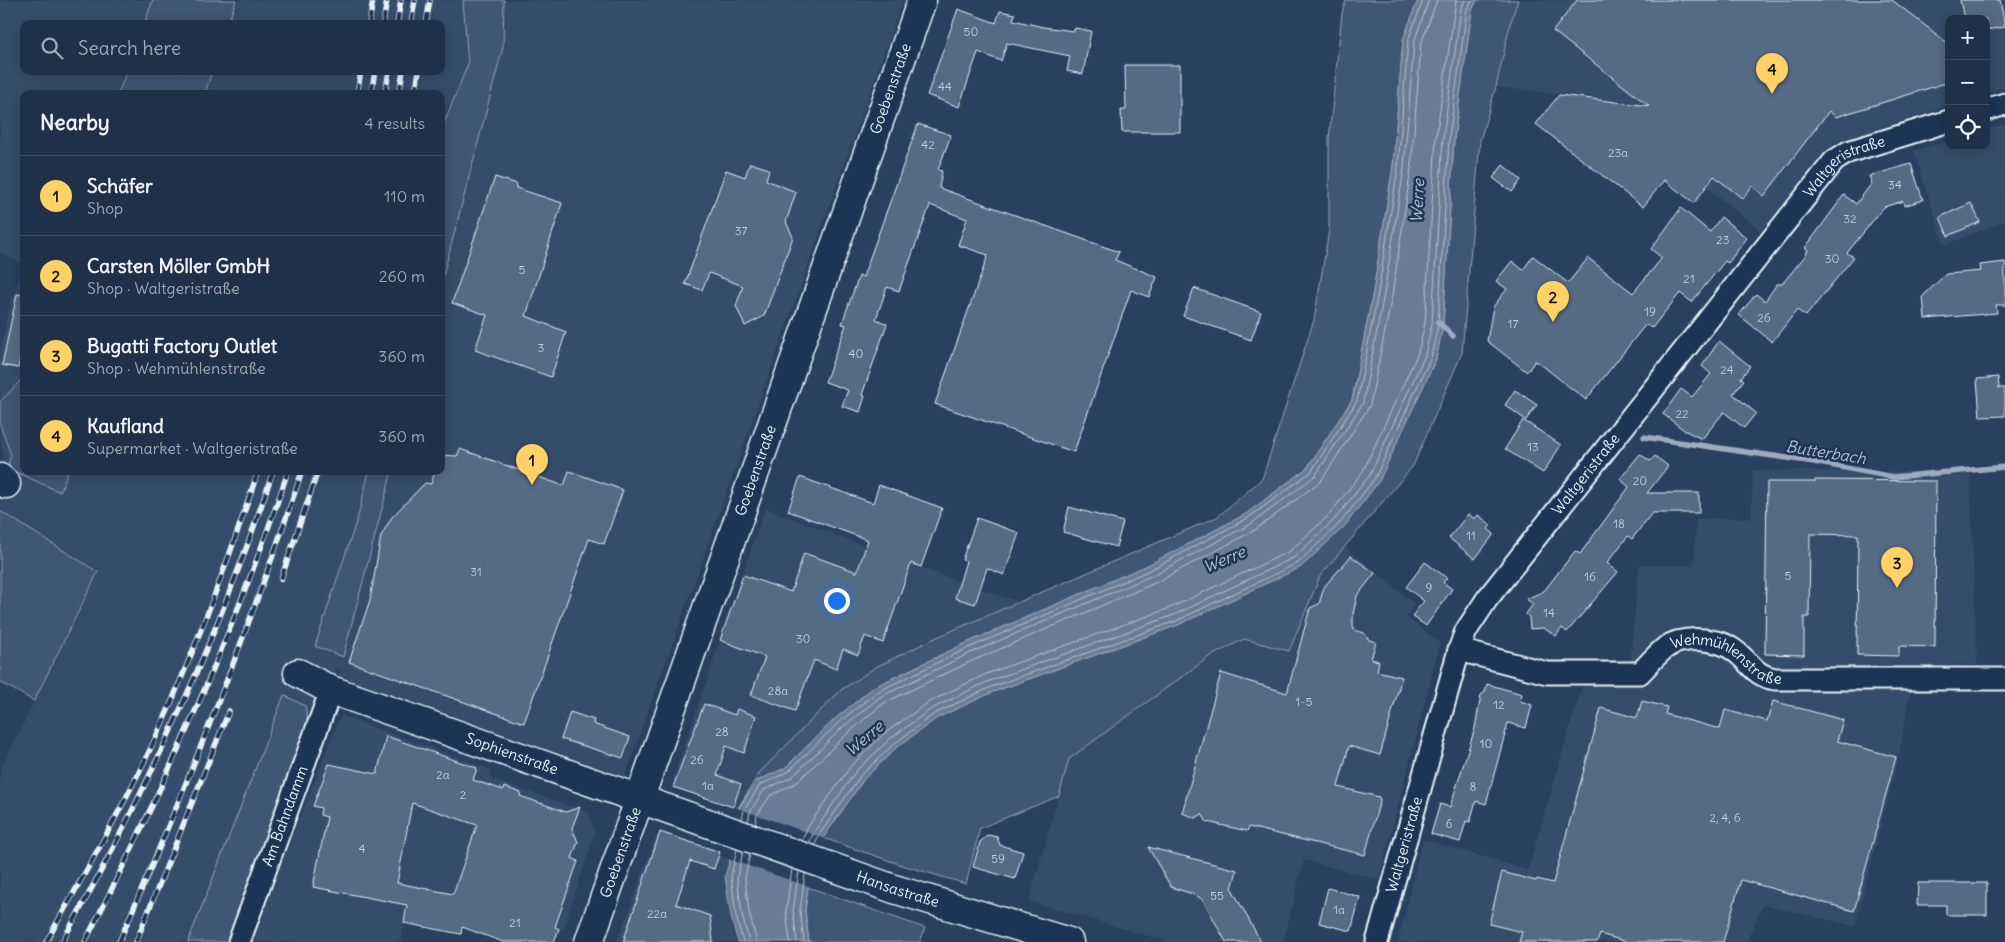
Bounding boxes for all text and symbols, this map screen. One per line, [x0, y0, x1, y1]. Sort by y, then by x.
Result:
map controls [1945, 15, 1990, 150]
button: + [1945, 15, 1990, 60]
search box [20, 20, 445, 75]
house number: 50 [964, 24, 979, 39]
icon: search [38, 34, 66, 62]
text: Search here [78, 36, 181, 60]
street label: Goebenstraße [865, 41, 915, 137]
pin: 4 [1756, 53, 1788, 94]
button: − [1945, 60, 1990, 105]
house number: 44 [938, 79, 952, 94]
button: locate [1945, 105, 1990, 150]
text: Nearby [40, 109, 110, 136]
text: 4 results [364, 113, 425, 133]
street label: Waltgeristraße [1799, 131, 1887, 201]
house number: 42 [921, 137, 935, 152]
house number: 23a [1608, 145, 1628, 160]
text: Schäfer [87, 174, 153, 198]
water label: Werre [1406, 177, 1428, 223]
house number: 34 [1888, 177, 1902, 192]
text: 1 [53, 186, 59, 206]
text: 110 m [384, 186, 425, 206]
text: Shop [87, 198, 123, 218]
house number: 32 [1843, 211, 1857, 226]
house number: 37 [735, 223, 747, 238]
house number: 23 [1716, 232, 1730, 247]
house number: 30 [1825, 251, 1839, 266]
text: Carsten Möller GmbH [87, 254, 270, 278]
house number: 5 [519, 262, 526, 277]
text: 2 [52, 266, 60, 286]
text: 260 m [379, 266, 425, 286]
house number: 21 [1683, 271, 1695, 286]
text: Shop · Waltgeristraße [87, 278, 240, 298]
pin: 2 [1537, 281, 1569, 322]
house number: 19 [1644, 304, 1656, 319]
house number: 26 [1757, 310, 1771, 325]
house number: 17 [1508, 316, 1518, 331]
text: Bugatti Factory Outlet [87, 334, 277, 358]
house number: 3 [538, 340, 545, 355]
text: 3 [51, 346, 61, 366]
text: 360 m [378, 346, 425, 366]
house number: 40 [849, 346, 864, 361]
text: Shop · Wehmühlenstraße [87, 358, 266, 378]
house number: 24 [1720, 362, 1734, 377]
house number: 22 [1675, 406, 1689, 421]
text: Kaufland [87, 414, 164, 438]
street label: Goebenstraße [730, 422, 780, 518]
text: 4 [51, 426, 61, 446]
text: 360 m [378, 426, 425, 446]
street label: Waltgeristraße [1547, 429, 1624, 519]
water label: Butterbach [1785, 436, 1868, 468]
text: Supermarket · Waltgeristraße [87, 438, 298, 458]
house number: 13 [1527, 439, 1539, 454]
pin: 1 [516, 444, 548, 485]
house number: 20 [1633, 473, 1647, 488]
house number: 18 [1613, 516, 1625, 531]
house number: 11 [1466, 528, 1476, 543]
water label: Werre [1200, 541, 1249, 577]
pin: 3 [1881, 547, 1913, 588]
house number: 31 [470, 564, 482, 579]
house number: 5 [1785, 568, 1792, 583]
house number: 16 [1584, 569, 1596, 584]
house number: 9 [1426, 580, 1433, 595]
your location [824, 588, 850, 614]
house number: 14 [1543, 605, 1555, 620]
street label: Wehmühlenstraße [1668, 630, 1782, 688]
house number: 30 [796, 631, 810, 646]
house number: 28a [768, 683, 788, 698]
house number: 1-5 [1296, 694, 1312, 709]
house number: 12 [1493, 697, 1505, 712]
water label: Werre [841, 715, 888, 760]
house number: 28 [715, 724, 729, 739]
street label: Sophienstraße [463, 728, 561, 779]
house number: 10 [1480, 736, 1492, 751]
house number: 26 [690, 752, 704, 767]
street label: Am Bahndamm [257, 763, 312, 869]
house number: 2a [436, 767, 450, 782]
house number: 1a [702, 778, 714, 793]
house number: 8 [1470, 779, 1477, 794]
house number: 2 [460, 787, 467, 802]
street label: Waltgeristraße [1381, 794, 1426, 895]
street label: Goebenstraße [595, 804, 645, 900]
house number: 2, 4, 6 [1709, 810, 1741, 825]
house number: 6 [1446, 816, 1453, 831]
house number: 4 [359, 841, 366, 856]
house number: 59 [991, 851, 1005, 866]
street label: Hansastraße [854, 866, 942, 911]
house number: 55 [1210, 888, 1224, 903]
house number: 1a [1333, 902, 1345, 917]
house number: 22a [647, 906, 667, 921]
house number: 21 [509, 915, 521, 930]

